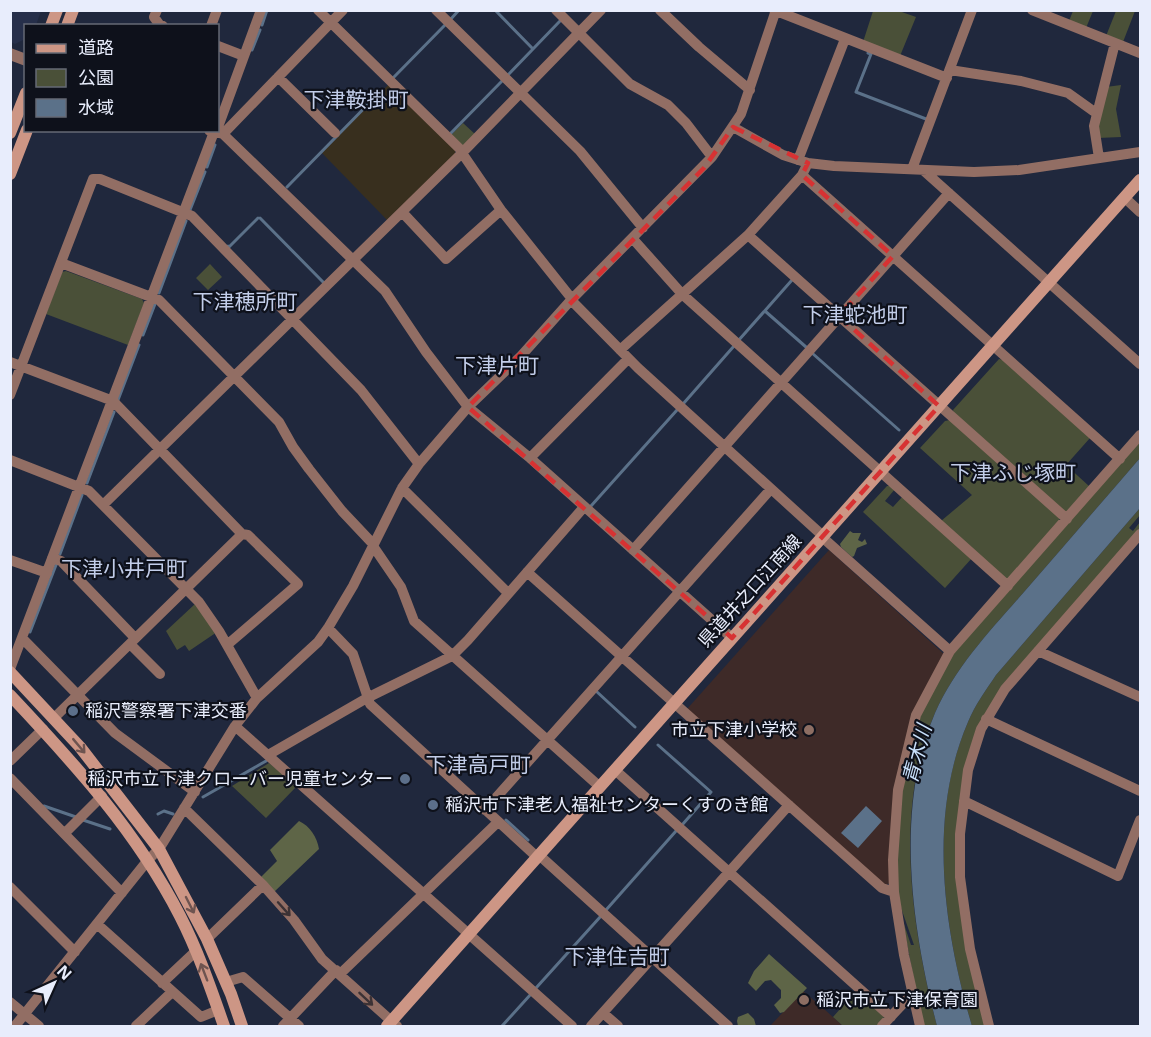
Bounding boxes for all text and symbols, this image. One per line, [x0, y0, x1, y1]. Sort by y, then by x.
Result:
legend [24, 24, 219, 132]
text: 道路 [78, 35, 114, 59]
text: 公園 [78, 65, 114, 89]
district label: 下津鞍掛町 [304, 85, 409, 113]
text: 水域 [78, 95, 114, 119]
district label: 下津穂所町 [193, 287, 298, 315]
district label: 下津蛇池町 [803, 300, 908, 328]
district label: 下津片町 [455, 351, 539, 379]
district label: 下津ふじ塚町 [950, 458, 1076, 486]
street label: 県道井之口江南線 [692, 529, 806, 652]
district label: 下津小井戸町 [61, 554, 187, 582]
place label: 稲沢警察署下津交番 [85, 698, 247, 722]
marker: 稲沢警察署下津交番 [66, 704, 80, 718]
place label: 市立下津小学校 [671, 717, 797, 741]
water label: 青木川 [896, 719, 938, 786]
marker: 市立下津小学校 [802, 723, 816, 737]
one-way arrow [72, 738, 86, 753]
district label: 下津高戸町 [426, 750, 531, 778]
place label: 稲沢市立下津クローバー児童センター [87, 766, 393, 790]
marker: 稲沢市立下津クローバー児童センター [398, 772, 412, 786]
place label: 稲沢市下津老人福祉センターくすのき館 [445, 792, 768, 816]
marker: 稲沢市下津老人福祉センターくすのき館 [426, 798, 440, 812]
one-way arrow [184, 896, 196, 914]
one-way arrow [277, 902, 291, 917]
district label: 下津住吉町 [565, 942, 670, 970]
north arrow [24, 953, 84, 1013]
text: N [52, 960, 77, 985]
one-way arrow [197, 963, 208, 981]
place label: 稲沢市立下津保育園 [816, 987, 978, 1011]
one-way arrow [358, 991, 373, 1005]
marker: 稲沢市立下津保育園 [797, 993, 811, 1007]

